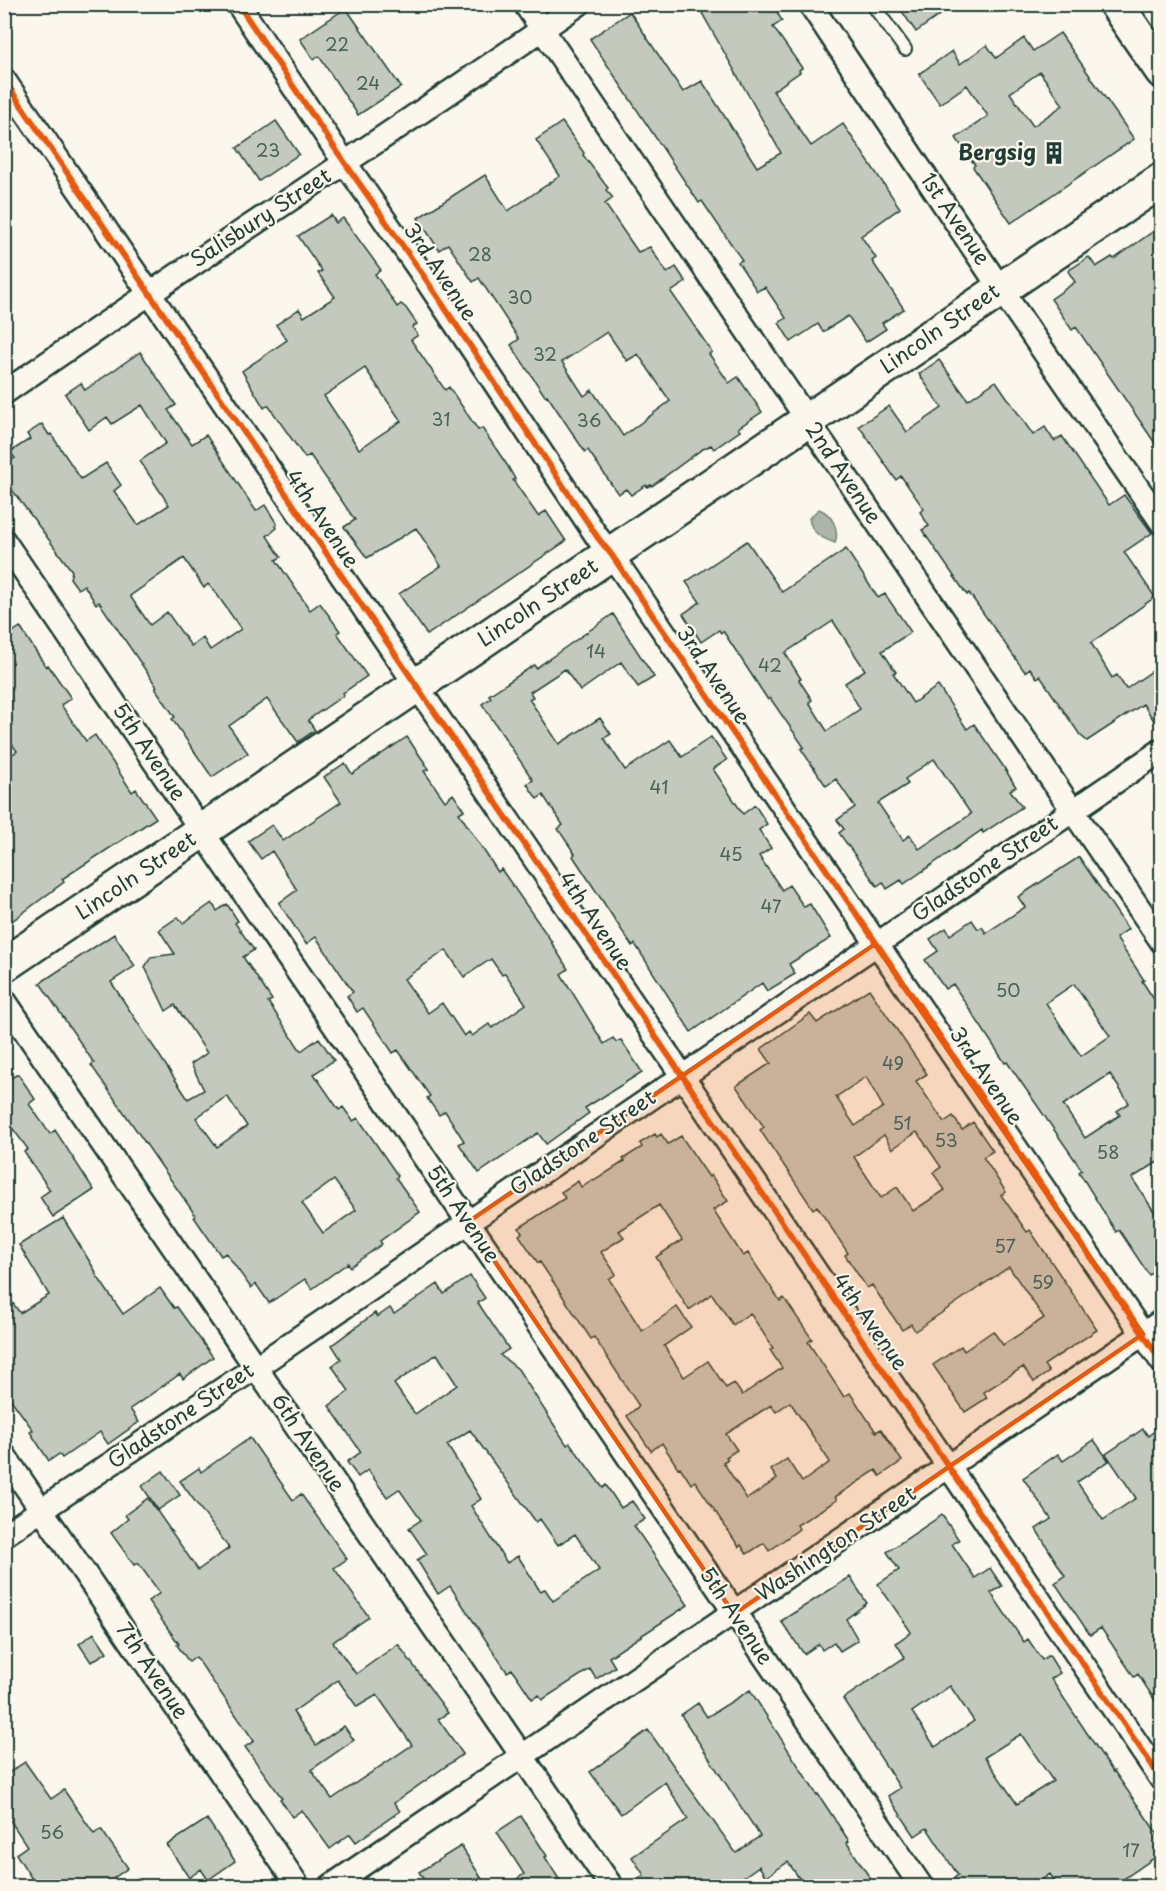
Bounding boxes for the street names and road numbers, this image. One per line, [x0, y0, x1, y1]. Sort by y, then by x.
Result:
street label: Salisbury Street [183, 159, 337, 274]
street label: 1st Avenue [914, 165, 999, 271]
street label: 3rd Avenue [397, 215, 486, 326]
street label: Lincoln Street [872, 274, 1005, 381]
street label: 2nd Avenue [799, 414, 891, 529]
street label: 4th Avenue [279, 462, 368, 574]
street label: Lincoln Street [470, 549, 604, 654]
street label: 3rd Avenue [670, 618, 759, 729]
street label: 5th Avenue [106, 695, 195, 806]
street label: Gladstone Street [904, 806, 1063, 928]
street label: Lincoln Street [68, 822, 202, 927]
street label: 4th Avenue [552, 864, 641, 976]
street label: 3rd Avenue [943, 1019, 1032, 1130]
street label: Gladstone Street [502, 1080, 661, 1202]
street label: 5th Avenue [420, 1157, 509, 1268]
street label: 4th Avenue [826, 1265, 917, 1376]
street label: Gladstone Street [100, 1353, 259, 1475]
street label: 6th Avenue [265, 1386, 354, 1498]
street label: Washington Street [748, 1477, 922, 1608]
street label: 5th Avenue [693, 1559, 782, 1670]
street label: 7th Avenue [109, 1615, 198, 1725]

